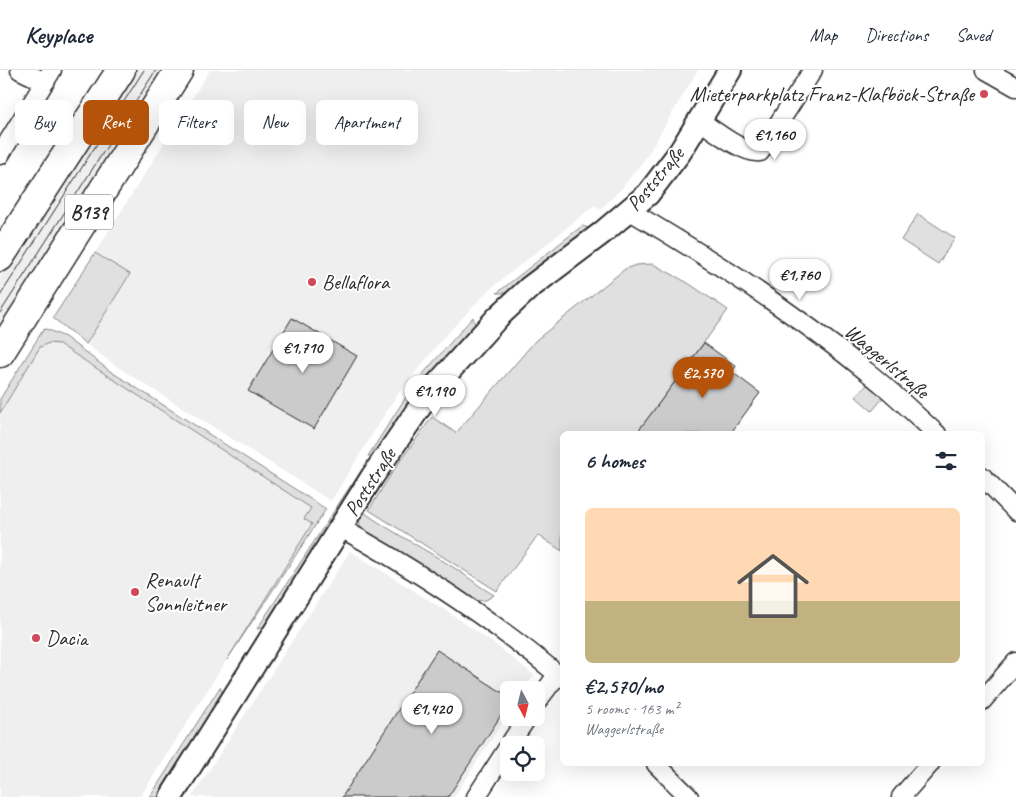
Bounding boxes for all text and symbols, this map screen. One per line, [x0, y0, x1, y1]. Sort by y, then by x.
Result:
text: Keyplace [25, 20, 92, 50]
text: Map [810, 24, 837, 46]
text: Directions [865, 24, 928, 46]
text: Saved [956, 24, 991, 46]
place label: Mieterparkplatz Franz-Klafböck-Straße [690, 81, 976, 107]
marker: Mieterparkplatz Franz-Klafböck-Straße [978, 88, 990, 100]
chip: Buy [15, 100, 73, 145]
chip: Rent [83, 100, 149, 145]
chip: Filters [159, 100, 234, 145]
chip: New [244, 100, 306, 145]
chip: Apartment [316, 100, 418, 145]
pin: €1,160 [734, 118, 816, 161]
text: €1,160 [755, 125, 795, 145]
street label: Poststraße [621, 140, 691, 216]
road number: B139 [65, 194, 113, 230]
pin: €1,760 [759, 258, 841, 301]
text: €1,760 [780, 265, 820, 285]
place label: Bellaflora [322, 269, 391, 295]
marker: Bellaflora [306, 276, 318, 288]
street label: Waggerlstraße [839, 318, 936, 405]
pin: €1,710 [262, 332, 344, 374]
text: €1,710 [283, 338, 323, 358]
pin: €2,570 [662, 356, 744, 399]
text: €2,570 [684, 363, 722, 383]
pin: €1,190 [394, 374, 476, 417]
text: €1,190 [416, 381, 454, 401]
street label: Poststraße [338, 441, 403, 521]
icon: filters [932, 447, 960, 475]
text: 6 homes [585, 448, 645, 474]
icon: home [728, 541, 818, 631]
place label: Renault Sonnleitner [145, 567, 228, 617]
marker: Renault Sonnleitner [129, 586, 141, 598]
place label: Dacia [46, 625, 90, 651]
marker: Dacia [30, 632, 42, 644]
text: €2,570/mo [585, 673, 663, 699]
north arrow [500, 681, 545, 726]
map controls [500, 681, 545, 781]
pin: €1,420 [391, 692, 473, 735]
text: €1,420 [412, 699, 452, 719]
text: 5 rooms · 163 m² [585, 699, 679, 719]
text: Waggerlstraße [585, 719, 663, 739]
button: locate [500, 736, 545, 781]

